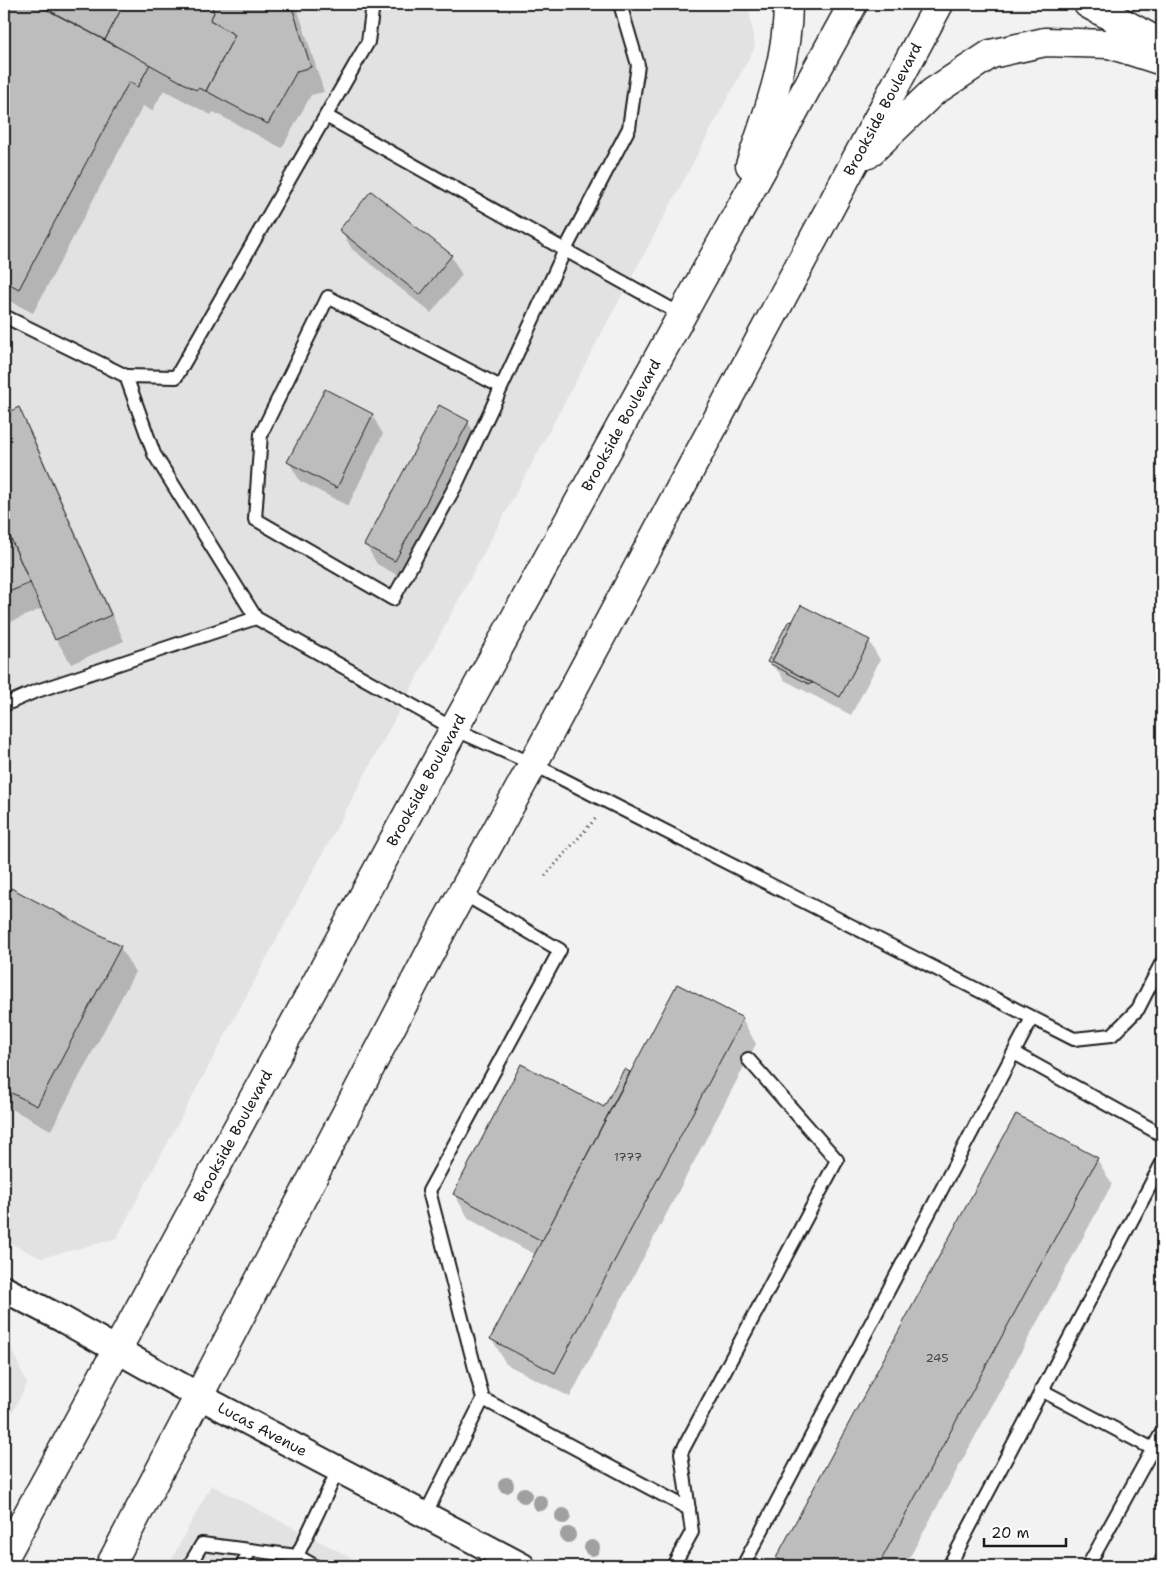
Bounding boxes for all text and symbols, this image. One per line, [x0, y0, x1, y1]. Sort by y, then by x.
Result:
street label: Brookside Boulevard [839, 39, 927, 179]
street label: Brookside Boulevard [577, 355, 666, 495]
street label: Brookside Boulevard [382, 710, 471, 850]
street label: Brookside Boulevard [189, 1066, 277, 1206]
house number: 1777 [614, 1149, 642, 1165]
house number: 245 [925, 1350, 949, 1366]
street label: Lucas Avenue [214, 1398, 310, 1461]
scale bar [984, 1515, 1066, 1547]
text: 20 m [991, 1523, 1030, 1543]

